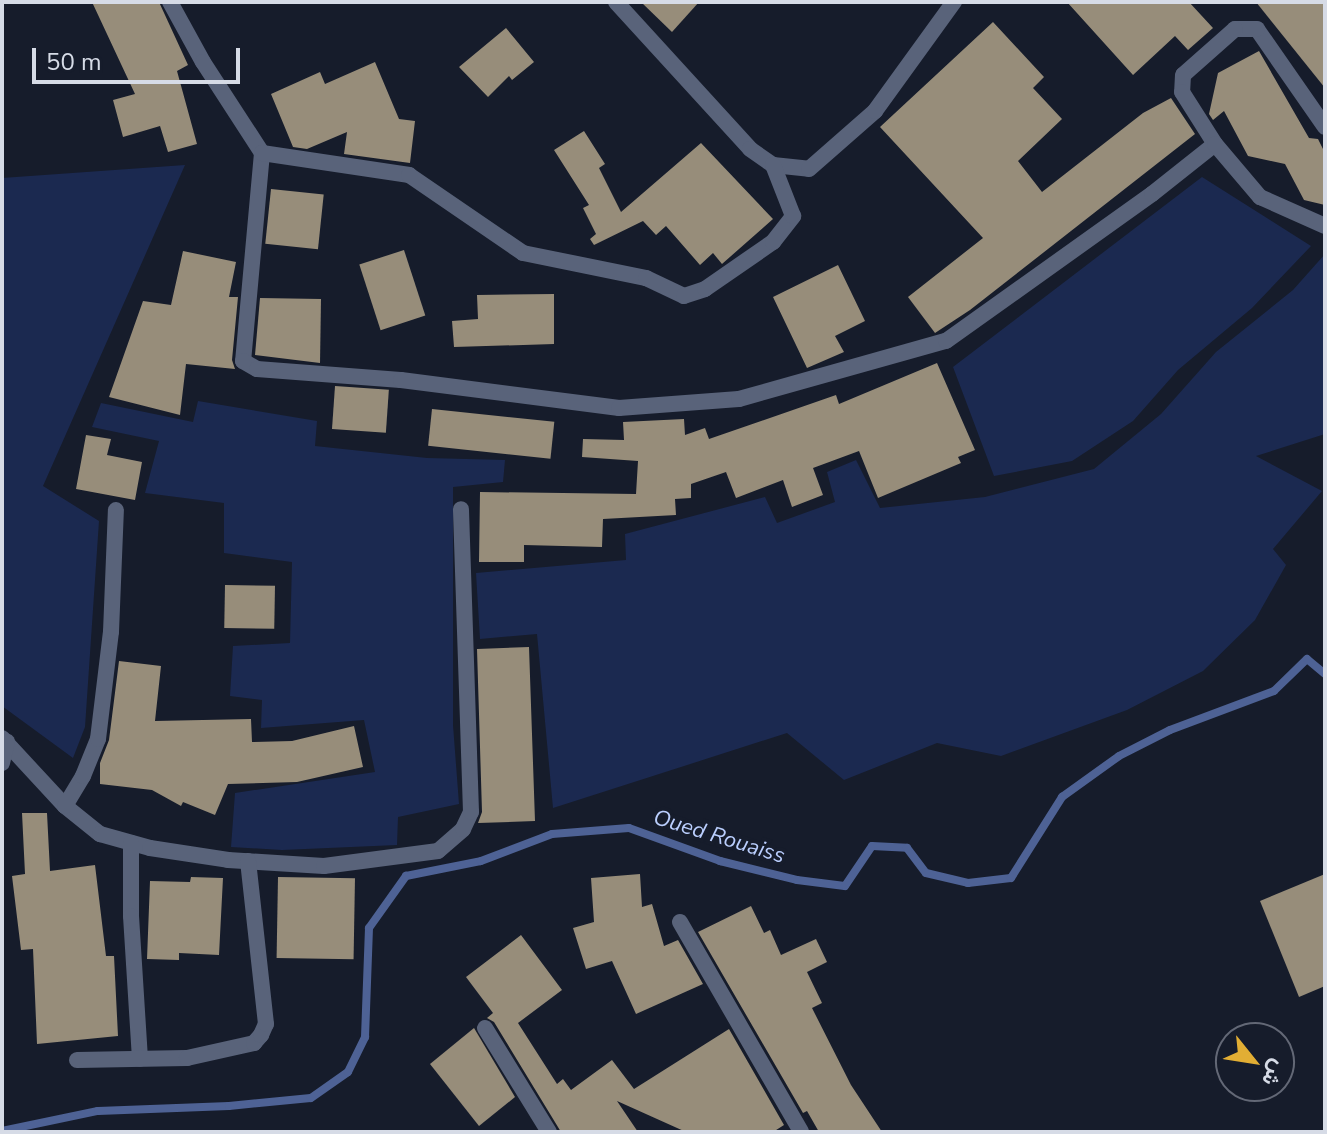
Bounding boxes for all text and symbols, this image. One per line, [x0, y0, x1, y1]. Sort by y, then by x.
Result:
scale bar [36, 32, 244, 82]
text: 50 m [46, 46, 102, 78]
water label: Oued Rouaiss [650, 804, 788, 870]
north arrow [1215, 1022, 1295, 1102]
text: ش [1254, 1054, 1294, 1092]

